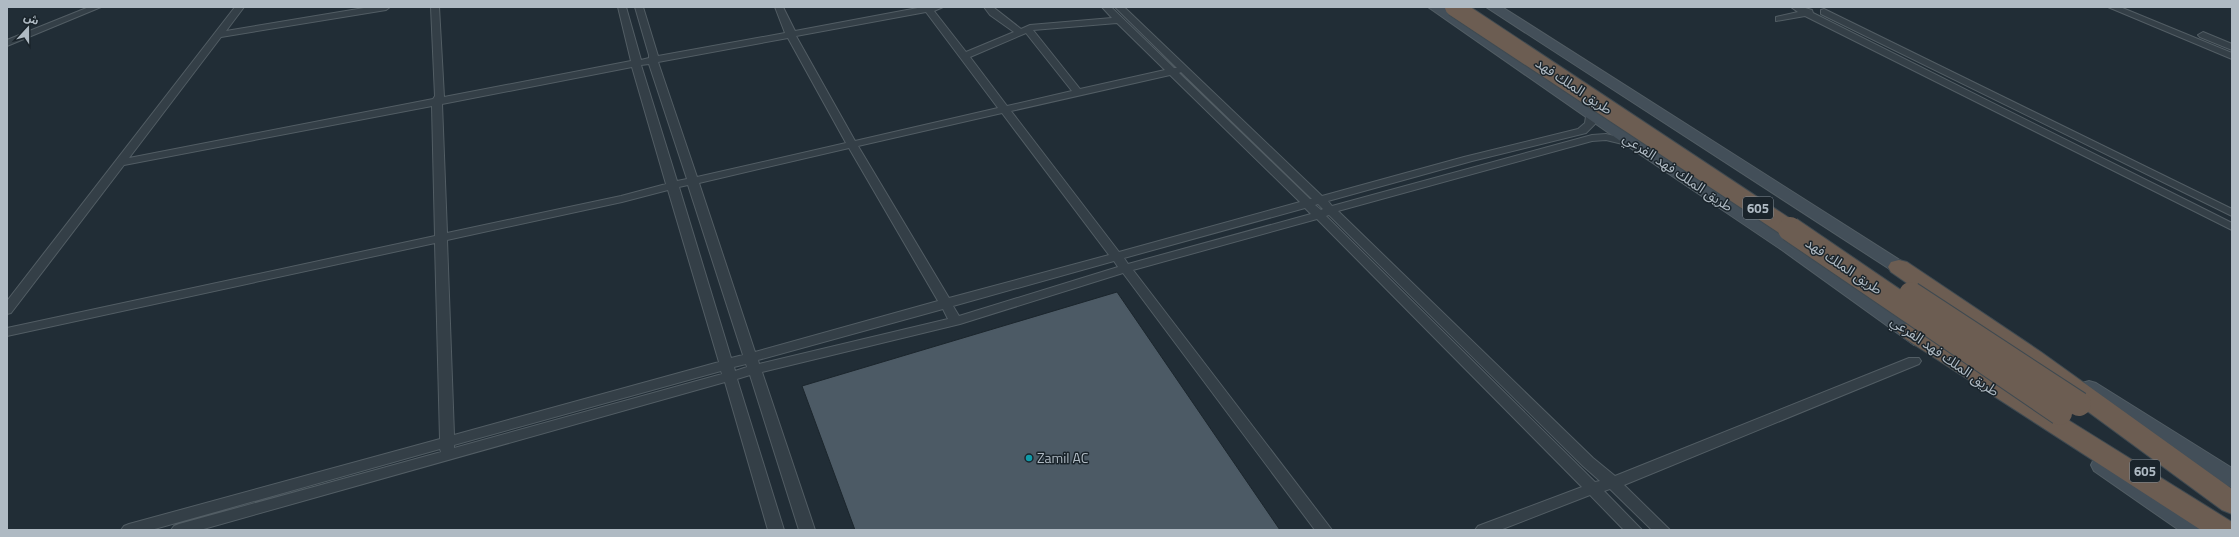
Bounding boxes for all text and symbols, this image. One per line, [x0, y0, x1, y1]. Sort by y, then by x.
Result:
north arrow [8, 8, 48, 48]
text: ش [22, 8, 41, 29]
street label: طريق الملك فهد [1531, 52, 1617, 119]
street label: طريق الملك فهد الفرعي [1618, 127, 1738, 217]
road number: 605 [1743, 197, 1773, 219]
street label: طريق الملك فهد [1801, 232, 1887, 299]
street label: طريق الملك فهد الفرعي [1886, 310, 2004, 402]
place label: Zamil AC [1037, 447, 1089, 468]
marker: Zamil AC [1024, 453, 1034, 463]
road number: 605 [2130, 460, 2160, 482]

